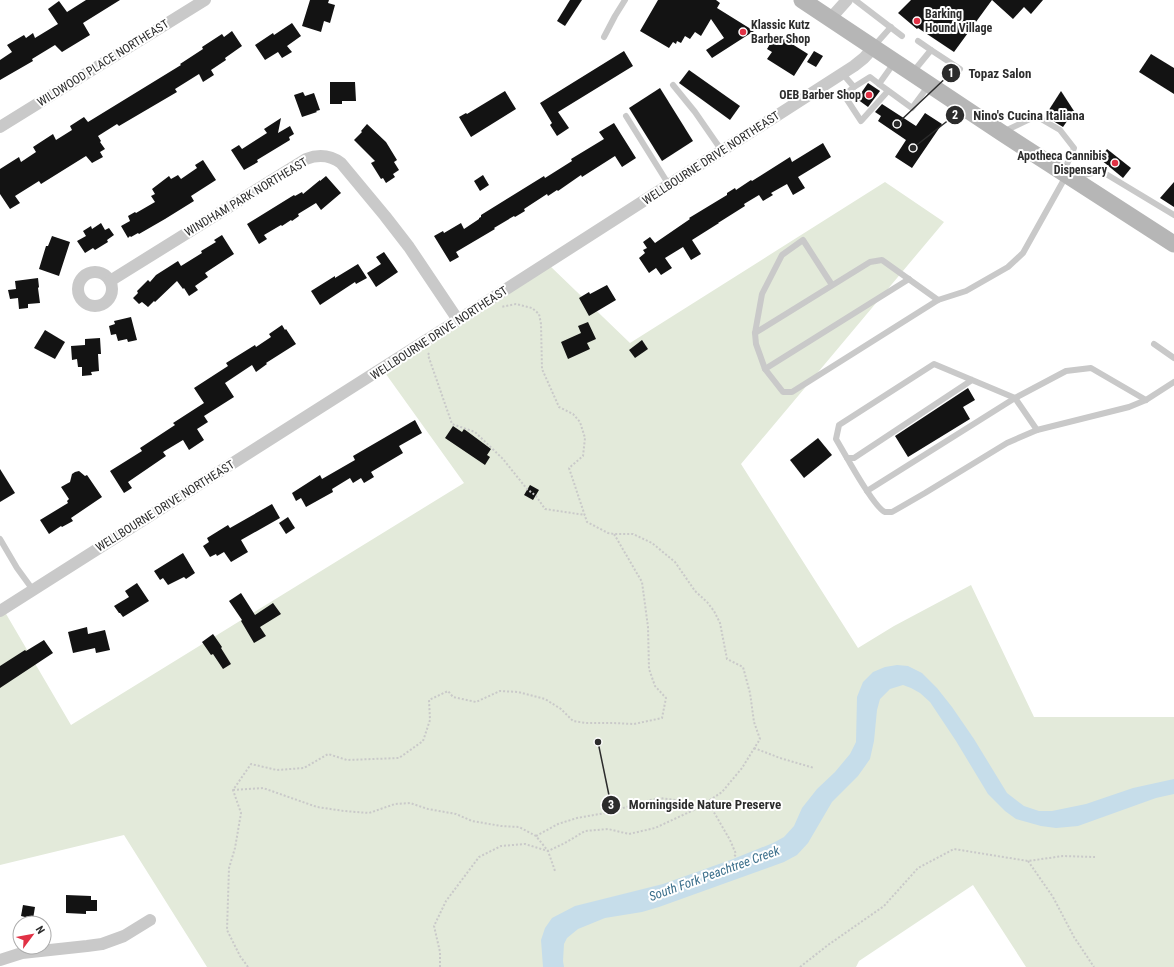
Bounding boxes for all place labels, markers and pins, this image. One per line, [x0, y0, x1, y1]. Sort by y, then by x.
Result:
place label: Barking Hound Village [925, 7, 993, 35]
marker: Barking Hound Village [912, 16, 922, 26]
place label: Klassic Kutz Barber Shop [751, 18, 810, 46]
marker: Klassic Kutz Barber Shop [738, 27, 748, 37]
callout: Topaz Salon [941, 61, 1040, 86]
place label: OEB Barber Shop [779, 88, 861, 102]
marker: OEB Barber Shop [864, 90, 874, 100]
callout: Nino's Cucina Italiana [945, 103, 1092, 128]
place label: Apotheca Cannibis Dispensary [1017, 149, 1108, 177]
marker: Apotheca Cannibis Dispensary [1110, 158, 1120, 168]
callout: Morningside Nature Preserve [601, 792, 789, 817]

